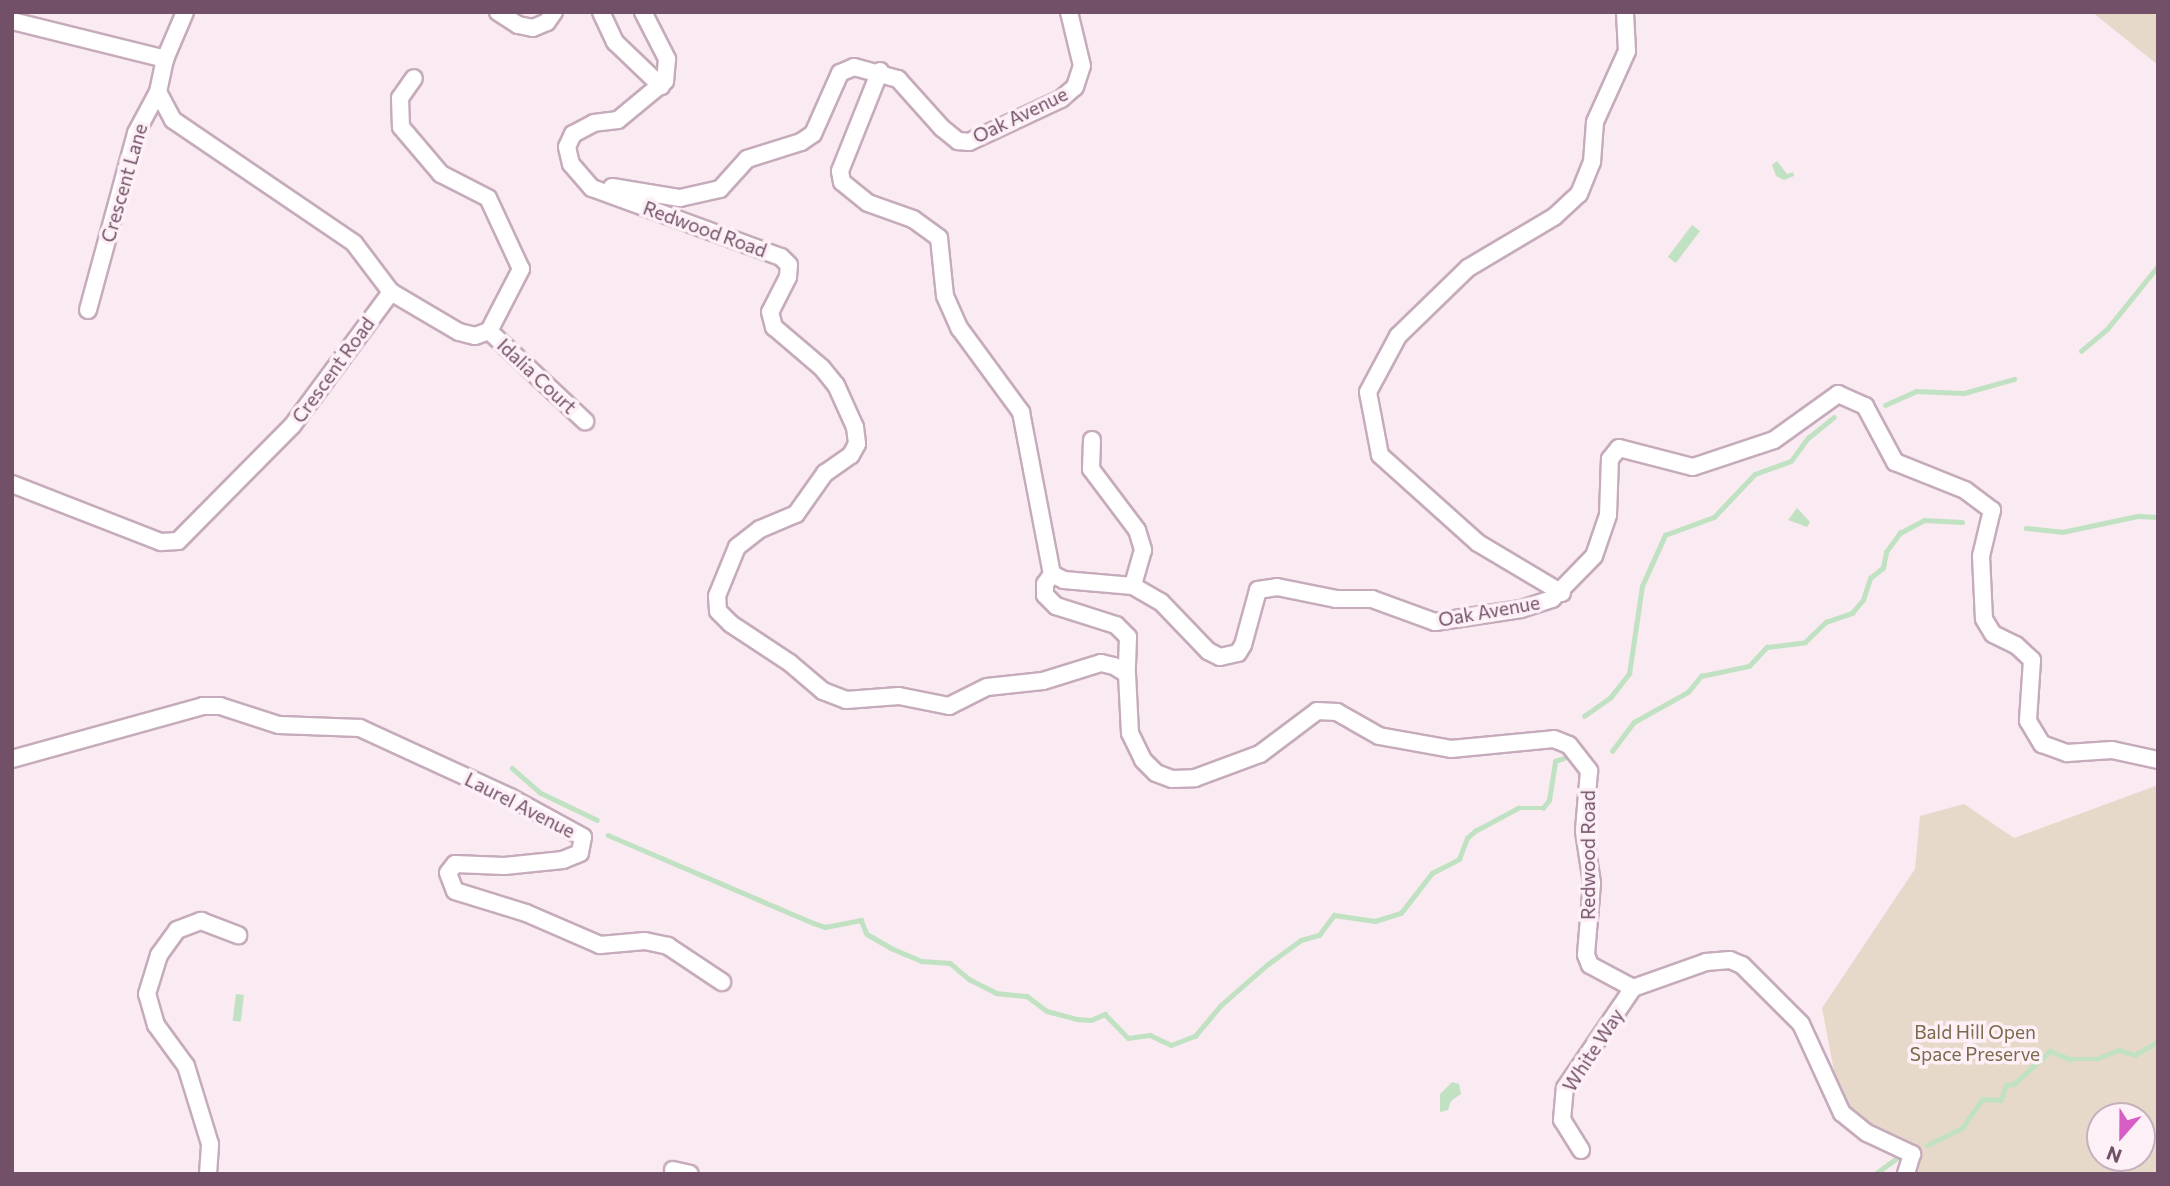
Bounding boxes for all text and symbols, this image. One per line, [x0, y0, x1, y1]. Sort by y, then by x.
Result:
street label: Oak Avenue [969, 82, 1071, 148]
street label: Crescent Lane [96, 121, 152, 245]
street label: Redwood Road [640, 196, 770, 262]
street label: Crescent Road [287, 313, 379, 427]
street label: Idalia Court [493, 334, 581, 418]
street label: Oak Avenue [1436, 591, 1542, 631]
street label: Laurel Avenue [461, 767, 579, 843]
street label: Redwood Road [1577, 790, 1599, 920]
street label: White Way [1558, 1004, 1628, 1096]
park label: Bald Hill Open Space Preserve [1910, 1021, 2040, 1065]
north arrow [2086, 1102, 2156, 1172]
text: N [2103, 1142, 2125, 1169]

